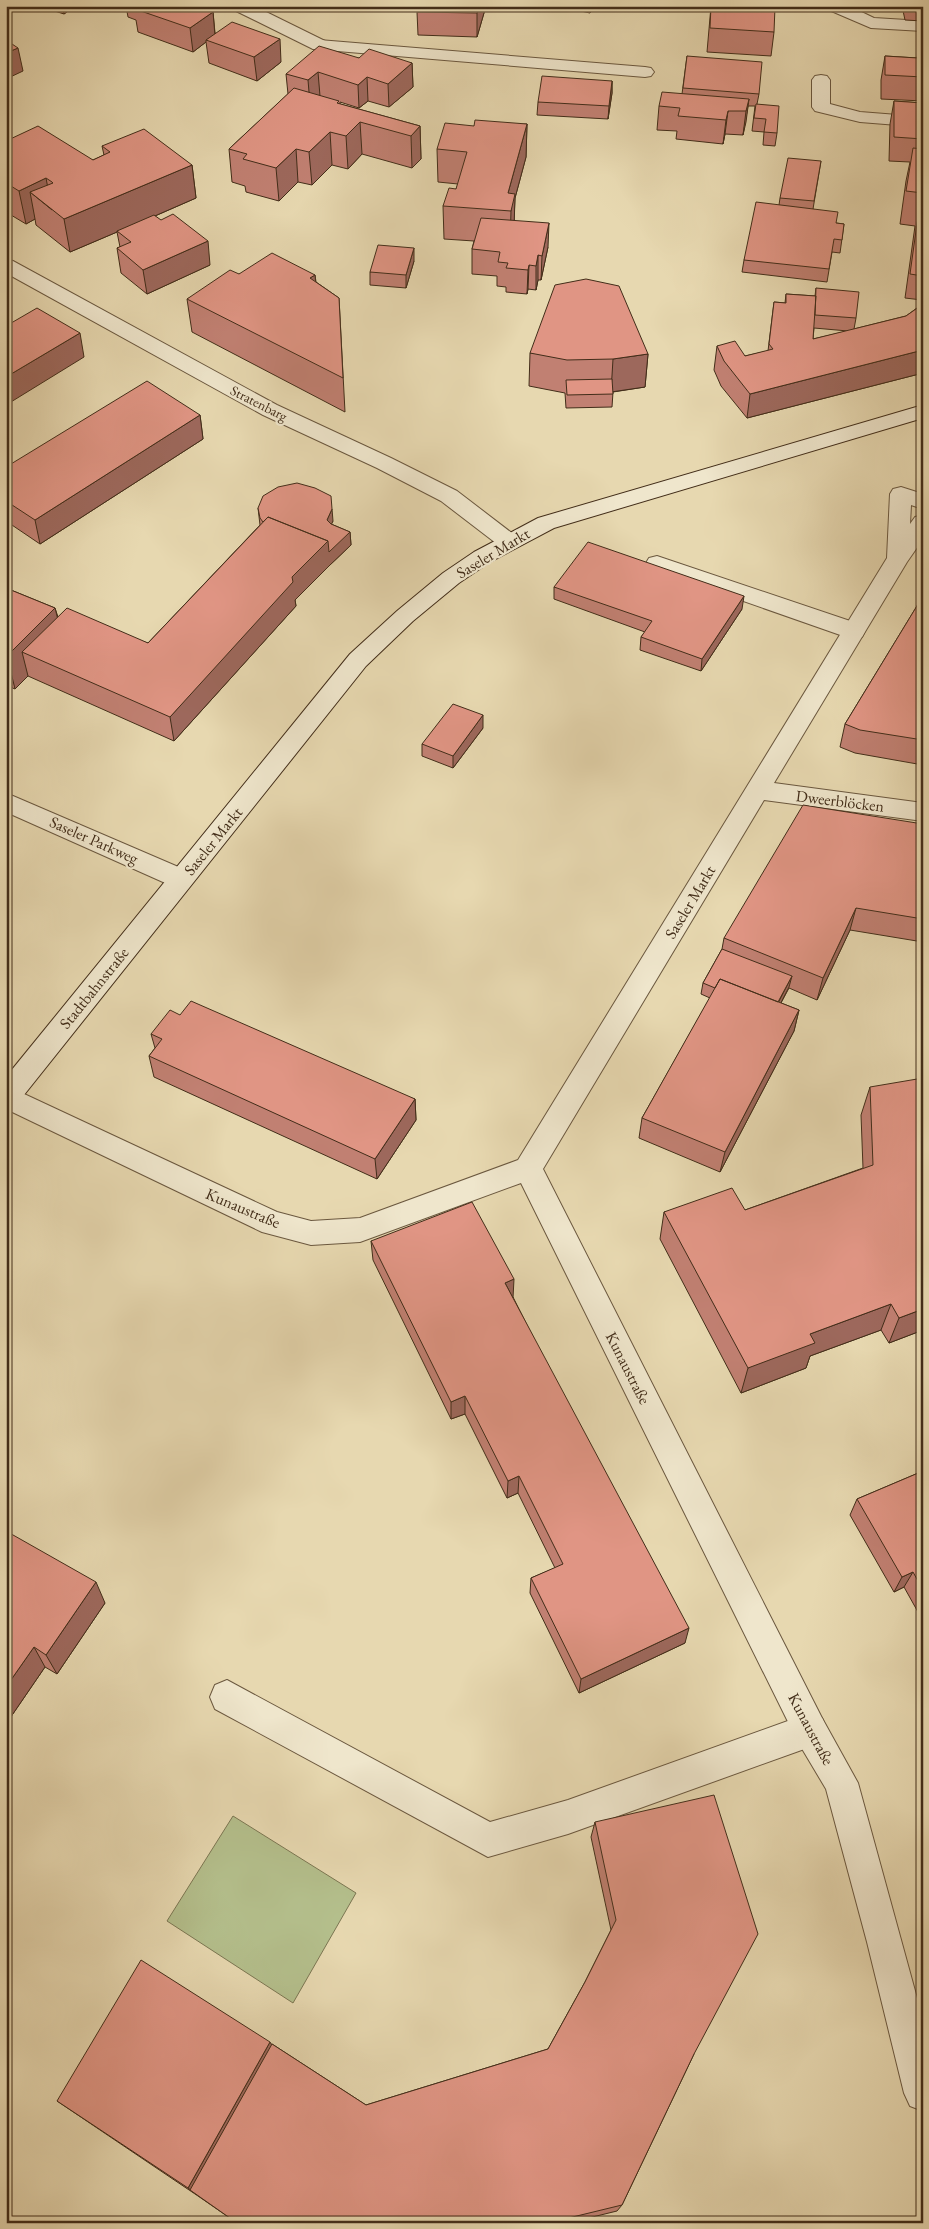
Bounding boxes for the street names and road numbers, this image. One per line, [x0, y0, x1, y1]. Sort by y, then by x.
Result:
street label: Stratenbarg [227, 381, 291, 425]
street label: Saseler Markt [452, 523, 534, 583]
street label: Dweerblöcken [795, 785, 886, 817]
street label: Saseler Markt [179, 802, 247, 880]
street label: Saseler Parkweg [46, 811, 143, 869]
street label: Saseler Markt [660, 861, 720, 943]
street label: Stadtbahnstraße [55, 943, 133, 1033]
street label: Kunaustraße [203, 1183, 283, 1233]
street label: Kunaustraße [601, 1328, 655, 1408]
street label: Kunaustraße [783, 1689, 839, 1769]

